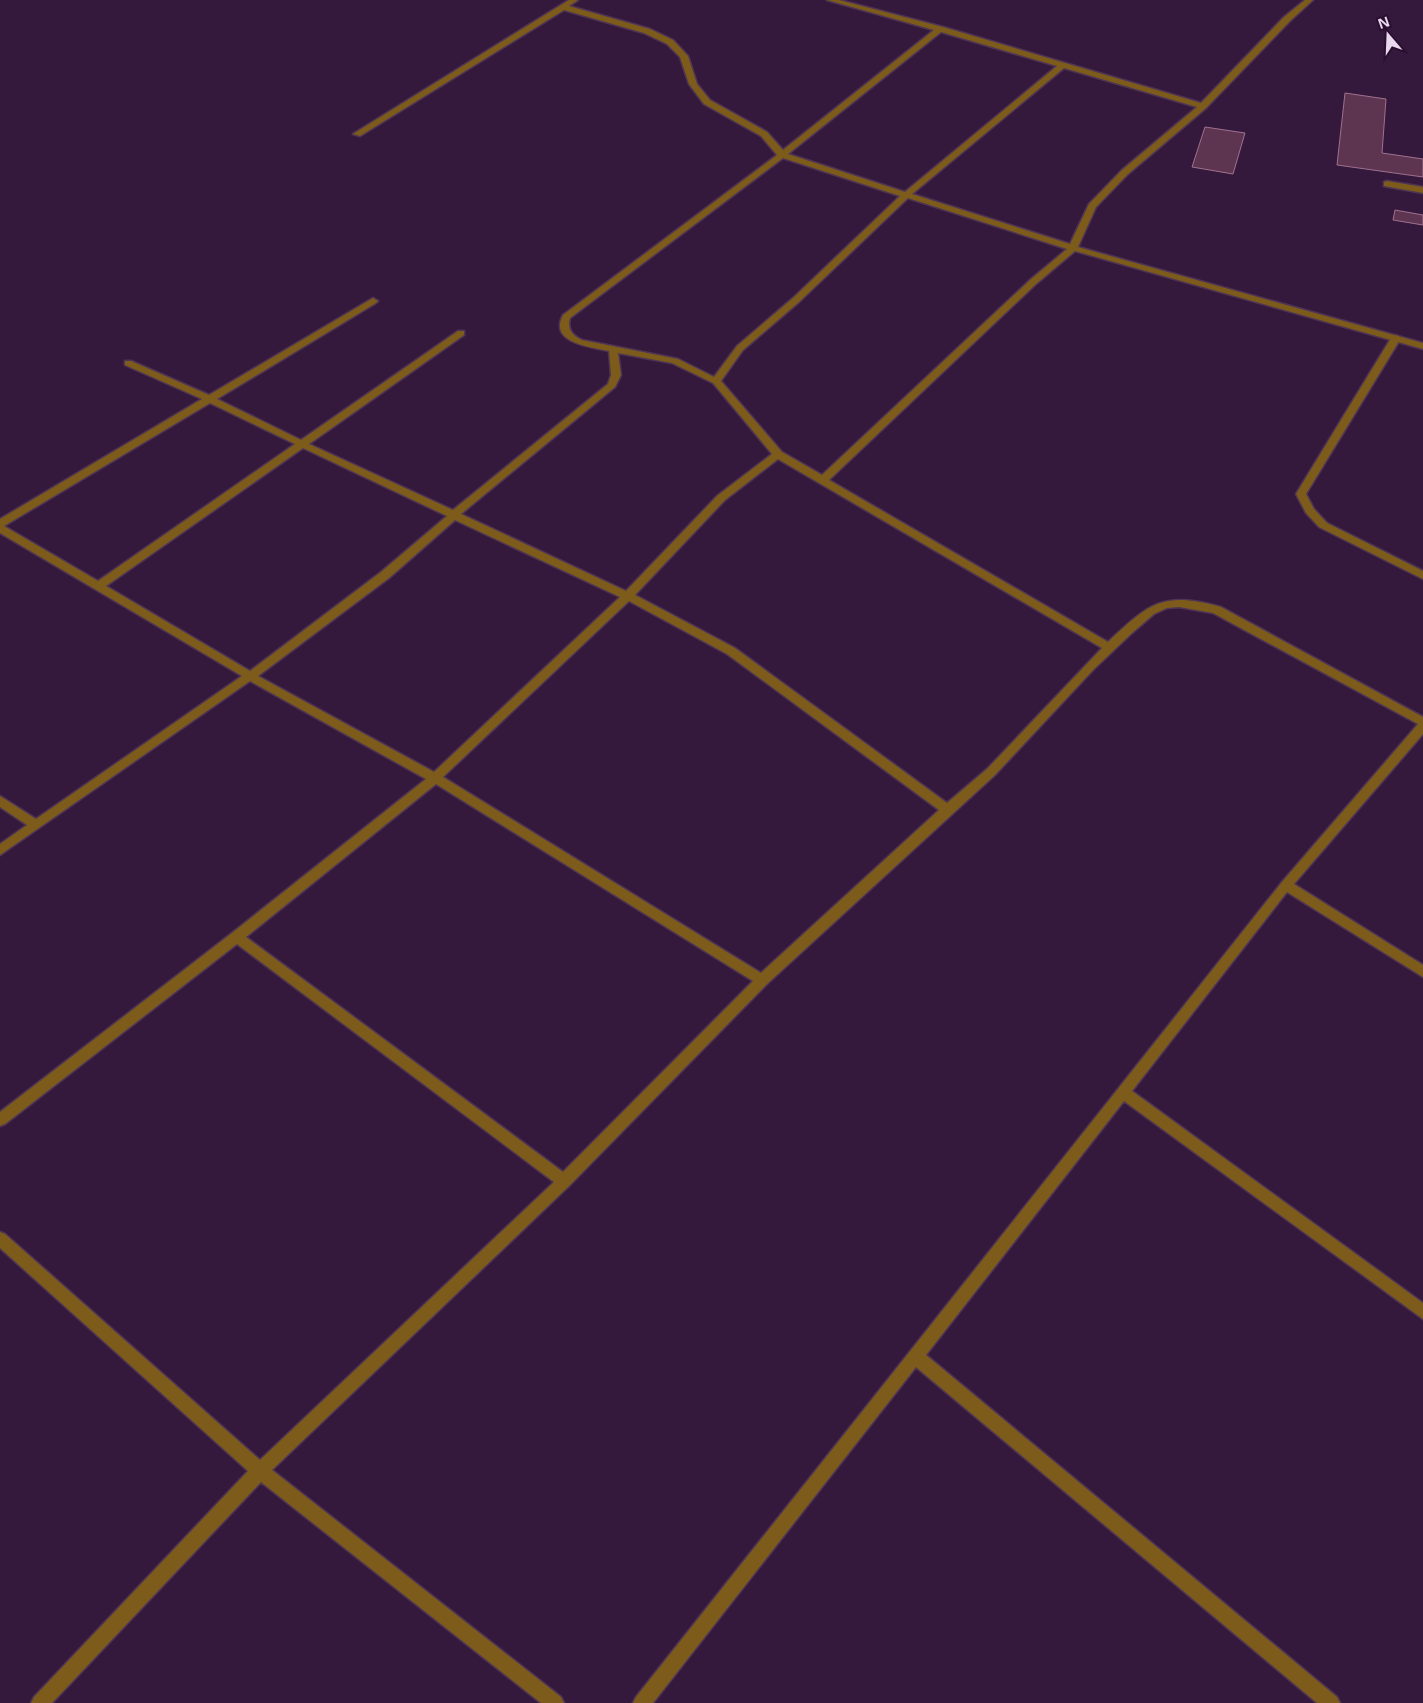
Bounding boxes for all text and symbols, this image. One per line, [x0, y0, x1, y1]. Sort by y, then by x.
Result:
north arrow [1363, 10, 1413, 60]
text: N [1375, 11, 1392, 33]

